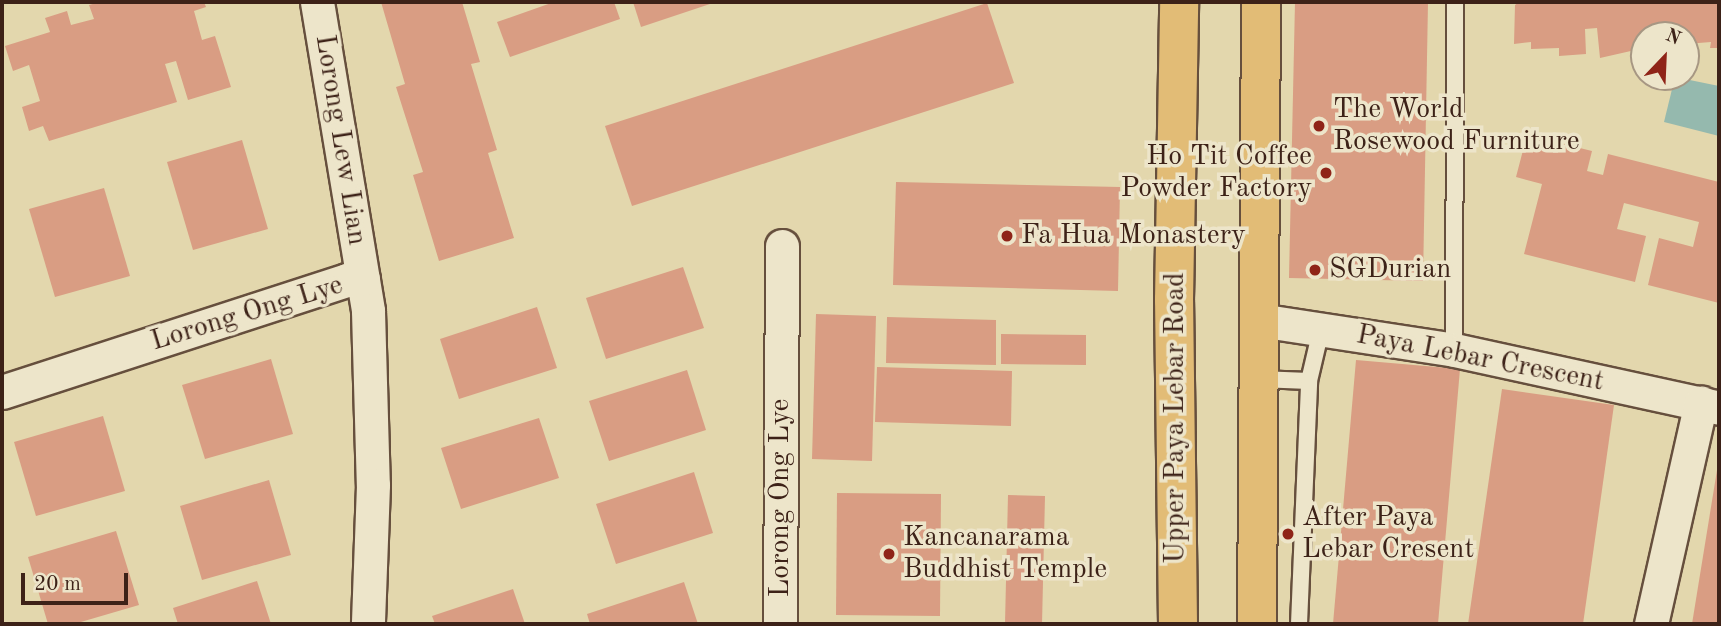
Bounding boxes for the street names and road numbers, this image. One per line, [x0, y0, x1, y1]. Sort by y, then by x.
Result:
street label: Lorong Lew Lian [307, 32, 373, 248]
street label: Lorong Ong Lye [147, 269, 347, 359]
street label: Upper Paya Lebar Road [1159, 272, 1193, 564]
street label: Paya Lebar Crescent [1353, 319, 1607, 399]
street label: Lorong Ong Lye [764, 399, 798, 597]

